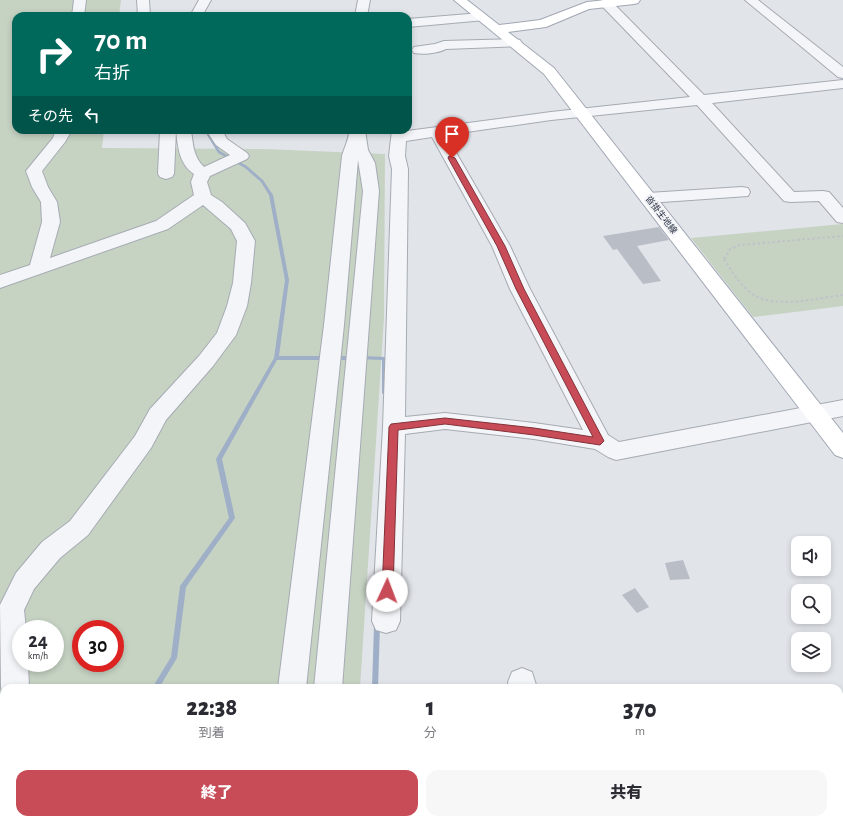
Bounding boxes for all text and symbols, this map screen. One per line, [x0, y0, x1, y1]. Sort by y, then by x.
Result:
text: 70 m [94, 27, 148, 55]
icon: right [28, 28, 80, 80]
text: 右折 [94, 65, 130, 83]
icon: left [81, 104, 103, 126]
text: その先 [28, 109, 73, 124]
pin [435, 117, 469, 158]
icon: arrive [441, 123, 463, 145]
street label: 沓掛生地線 [644, 193, 681, 236]
map controls [791, 536, 831, 672]
button: sound [791, 536, 831, 576]
position arrow [366, 570, 408, 612]
button: search [791, 584, 831, 624]
speed limit sign: 30 [72, 620, 124, 672]
text: 24 [28, 631, 48, 651]
button: layers [791, 632, 831, 672]
text: km/h [28, 651, 48, 661]
text: 22:38 [186, 696, 237, 720]
text: 1 [426, 696, 435, 720]
text: 370 [623, 698, 657, 722]
text: m [635, 725, 645, 738]
text: 到着 [199, 727, 225, 740]
text: 分 [424, 727, 437, 740]
button: 終了 [16, 770, 418, 816]
button: 共有 [426, 770, 827, 816]

